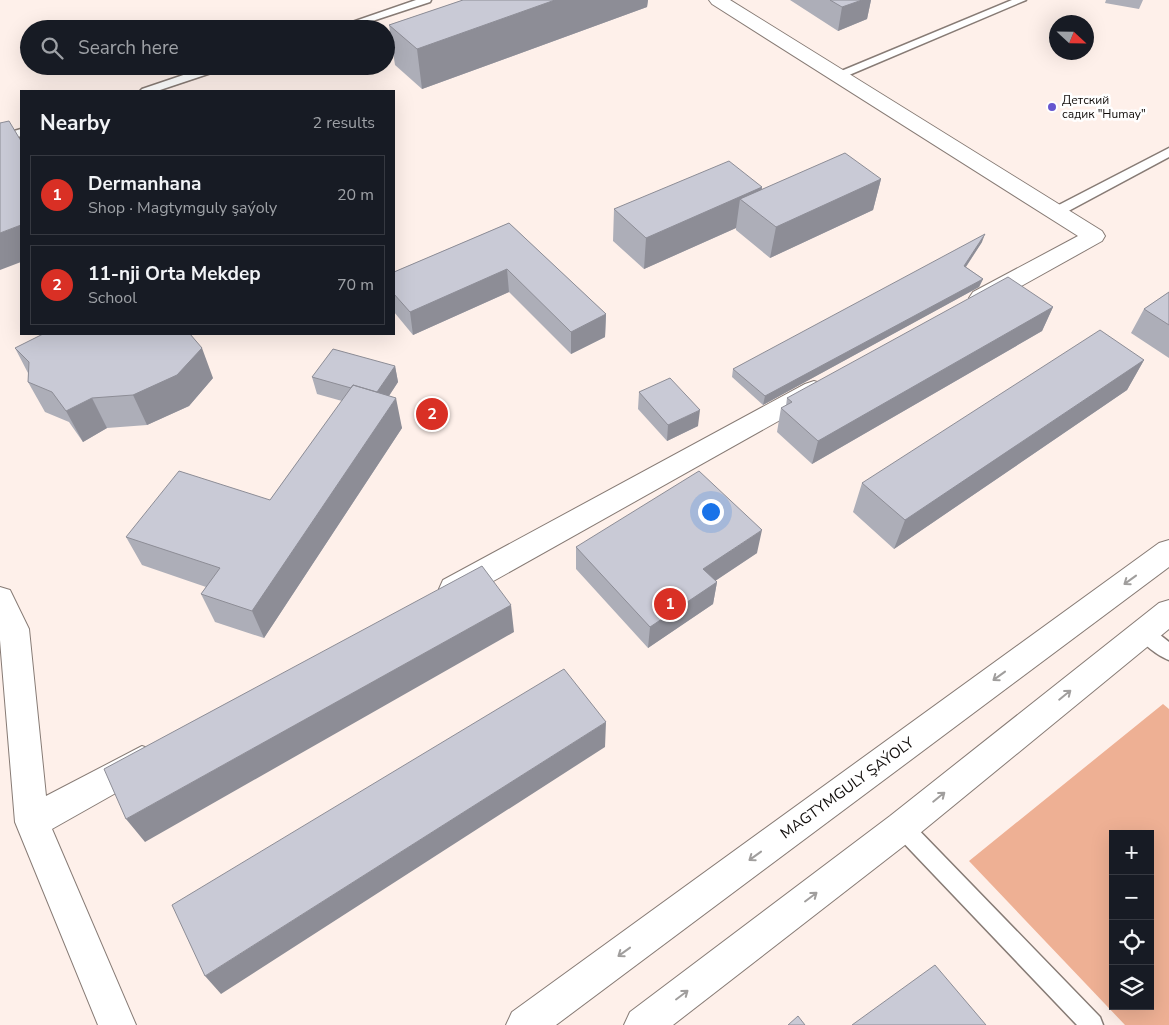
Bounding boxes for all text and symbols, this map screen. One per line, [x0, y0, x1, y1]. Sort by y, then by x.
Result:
north arrow [1049, 15, 1094, 60]
search box [20, 20, 395, 75]
icon: search [38, 34, 66, 62]
text: Search here [78, 35, 179, 61]
place label: Детский садик "Humay" [1062, 92, 1146, 122]
marker: Детский садик "Humay" [1046, 101, 1058, 113]
text: Nearby [40, 109, 110, 137]
text: 2 results [313, 112, 375, 134]
text: Dermanhana [88, 171, 201, 197]
text: 1 [52, 184, 62, 206]
text: 20 m [337, 184, 374, 206]
text: Shop · Magtymguly şaýoly [88, 197, 277, 219]
text: 11-nji Orta Mekdep [88, 261, 261, 287]
text: 2 [52, 274, 62, 296]
text: 70 m [337, 274, 374, 296]
text: School [88, 287, 137, 309]
pin: 2 [416, 395, 448, 433]
your location [698, 499, 724, 525]
one-way arrow [1123, 575, 1137, 585]
pin: 1 [654, 585, 686, 623]
one-way arrow [993, 671, 1006, 682]
one-way arrow [1058, 689, 1071, 700]
street label: MAGTYMGULY ŞAÝOLY [776, 732, 919, 843]
one-way arrow [932, 791, 945, 802]
map controls [1109, 830, 1154, 1010]
button: + [1109, 830, 1154, 875]
one-way arrow [749, 850, 762, 861]
button: − [1109, 875, 1154, 920]
one-way arrow [804, 891, 817, 902]
button: locate [1109, 920, 1154, 965]
one-way arrow [617, 947, 631, 957]
button: layers [1109, 965, 1154, 1010]
one-way arrow [675, 990, 688, 1001]

